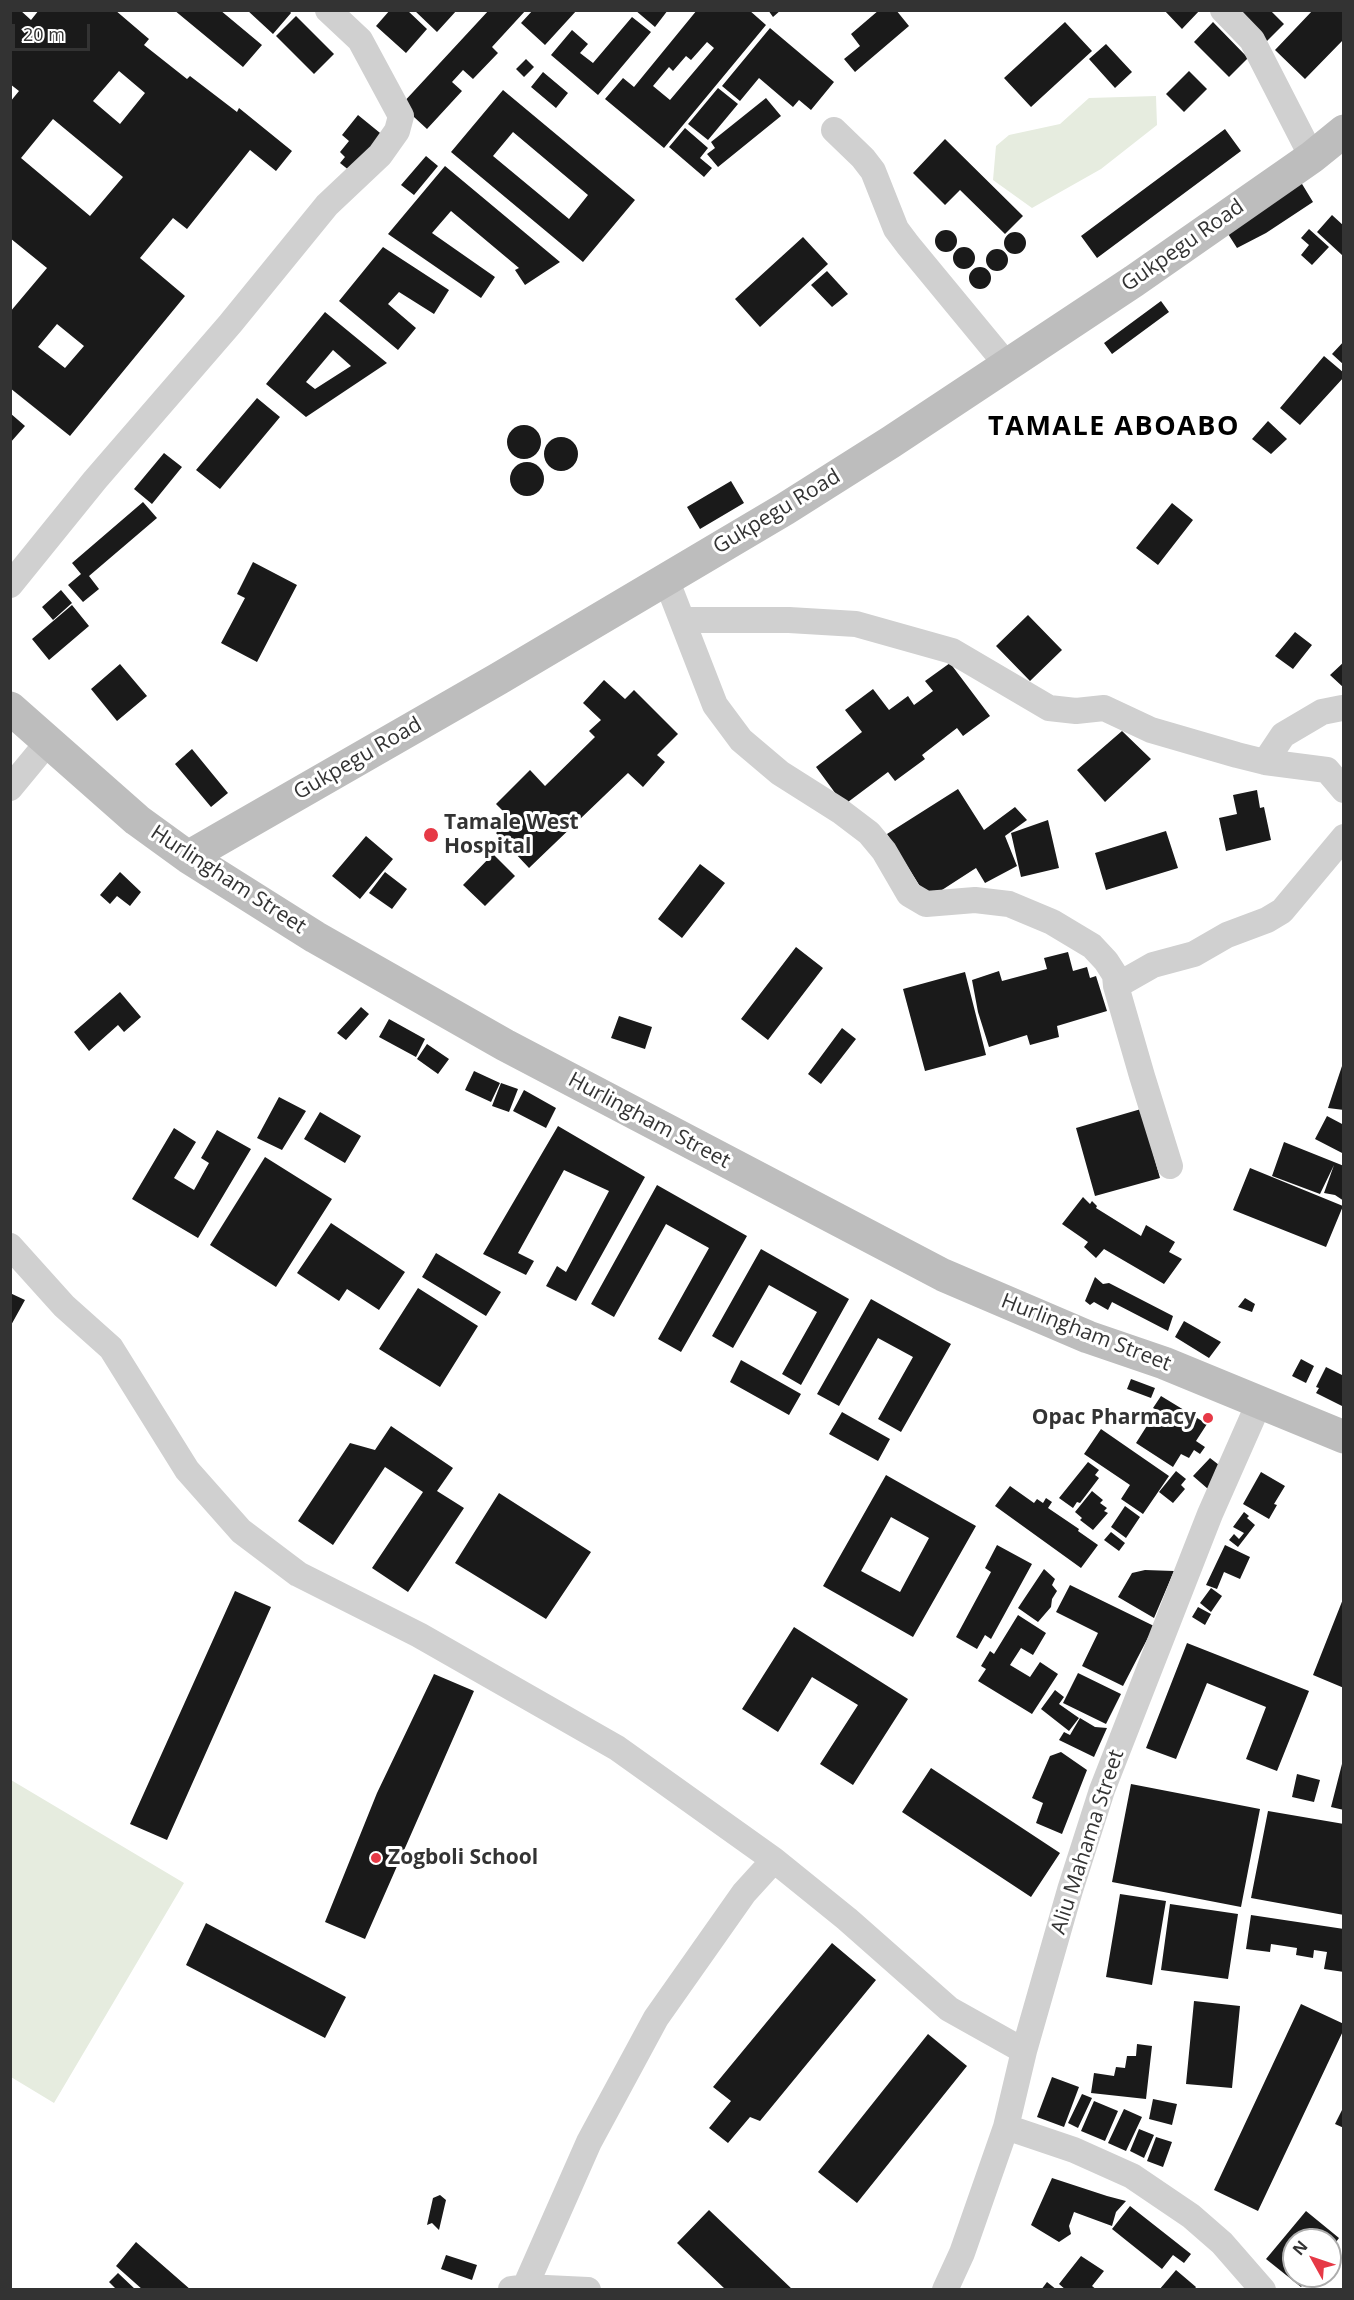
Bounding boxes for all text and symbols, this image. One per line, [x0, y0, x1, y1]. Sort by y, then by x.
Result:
scale bar [15, 12, 93, 50]
text: 20 m [23, 22, 65, 46]
street label: Gukpegu Road [1117, 194, 1249, 298]
district label: TAMALE ABOABO [988, 411, 1240, 443]
street label: Gukpegu Road [709, 464, 845, 560]
street label: Gukpegu Road [289, 712, 427, 806]
place label: Tamale West Hospital [444, 810, 579, 860]
street label: Hurlingham Street [146, 820, 310, 940]
marker: Tamale West Hospital [422, 826, 440, 844]
street label: Hurlingham Street [564, 1068, 734, 1174]
street label: Hurlingham Street [997, 1289, 1175, 1377]
place label: Opac Pharmacy [1032, 1405, 1196, 1431]
marker: Opac Pharmacy [1201, 1411, 1215, 1425]
street label: Aliu Mahama Street [1046, 1747, 1130, 1937]
place label: Zogboli School [388, 1845, 538, 1871]
marker: Zogboli School [369, 1851, 383, 1865]
north arrow [1282, 2228, 1342, 2288]
text: N [1287, 2236, 1312, 2260]

